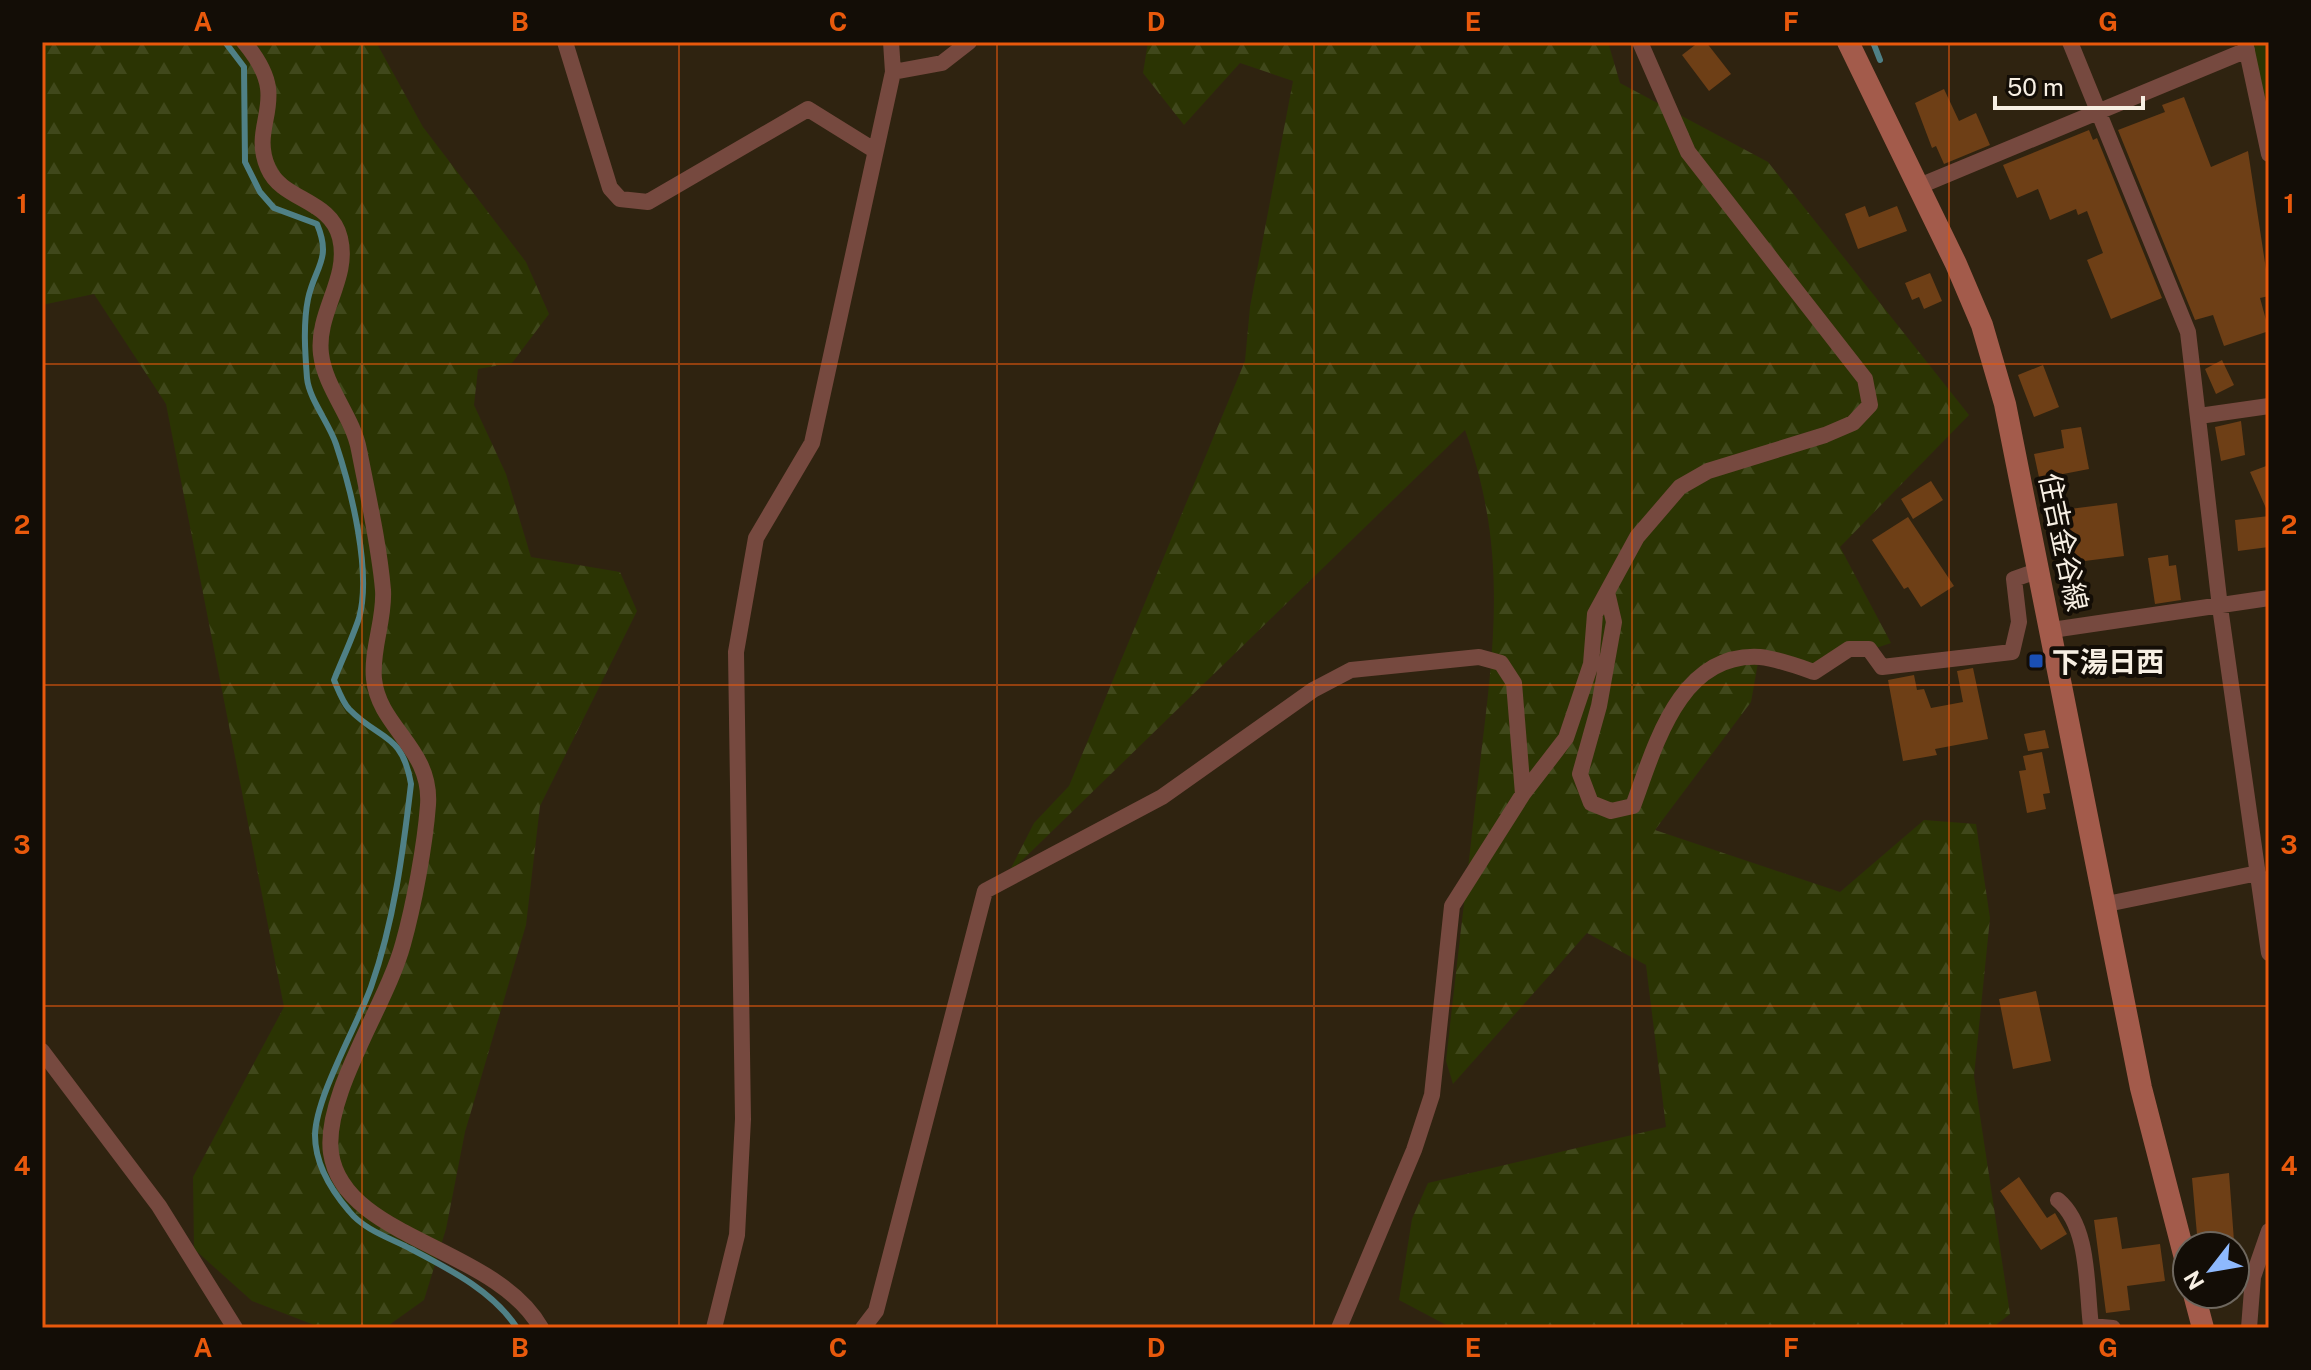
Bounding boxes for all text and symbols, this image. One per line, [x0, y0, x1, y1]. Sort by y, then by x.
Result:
text: A [194, 6, 213, 37]
text: B [511, 6, 529, 37]
text: C [829, 6, 847, 37]
text: D [1147, 6, 1165, 37]
text: E [1465, 6, 1481, 37]
text: F [1783, 6, 1799, 37]
text: G [2098, 6, 2118, 37]
scale bar [1995, 60, 2143, 110]
text: 50 m [2007, 73, 2064, 101]
text: 1 [16, 188, 28, 219]
text: 1 [2283, 188, 2295, 219]
street label: 住吉金谷線 [2033, 470, 2095, 614]
text: 2 [14, 509, 30, 540]
text: 2 [2281, 509, 2297, 540]
place label: 下湯日西 [2052, 645, 2164, 678]
marker: 下湯日西 [2027, 652, 2045, 670]
text: 3 [13, 829, 31, 860]
text: 3 [2280, 829, 2298, 860]
text: 4 [13, 1150, 31, 1181]
text: 4 [2280, 1150, 2298, 1181]
north arrow [2171, 1230, 2251, 1310]
text: N [2178, 1266, 2209, 1294]
text: A [194, 1332, 213, 1363]
text: B [511, 1332, 529, 1363]
text: C [829, 1332, 847, 1363]
text: D [1147, 1332, 1165, 1363]
text: E [1465, 1332, 1481, 1363]
text: F [1783, 1332, 1799, 1363]
text: G [2098, 1332, 2118, 1363]

